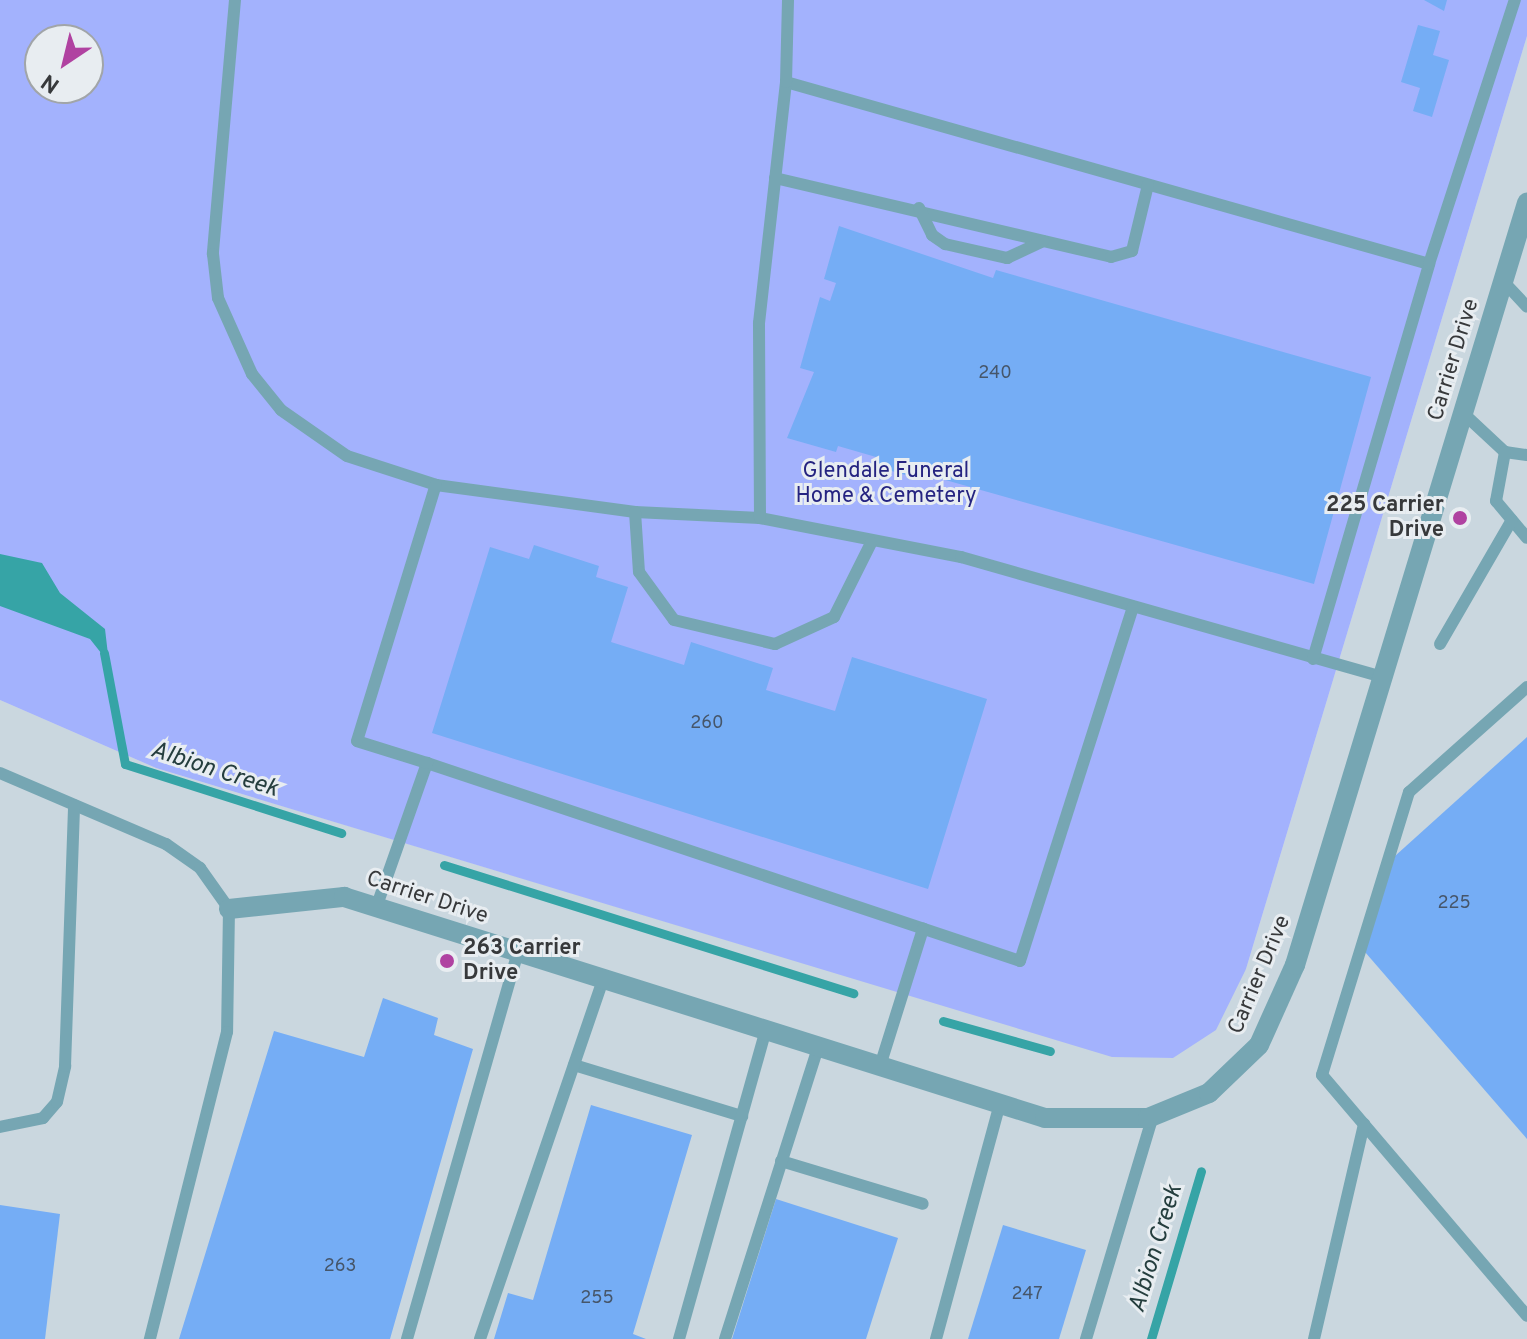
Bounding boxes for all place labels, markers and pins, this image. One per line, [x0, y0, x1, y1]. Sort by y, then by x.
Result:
place label: 225 Carrier Drive [1326, 492, 1444, 544]
marker: 225 Carrier Drive [1451, 509, 1469, 527]
place label: 263 Carrier Drive [463, 935, 581, 986]
marker: 263 Carrier Drive [438, 952, 456, 970]

